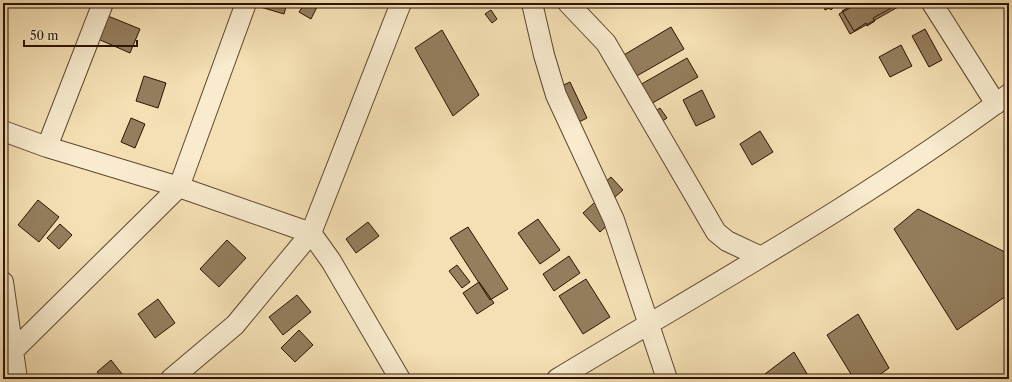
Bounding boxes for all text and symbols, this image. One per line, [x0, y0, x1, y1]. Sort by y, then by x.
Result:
scale bar [24, 22, 137, 48]
text: 50 m [30, 28, 59, 43]

